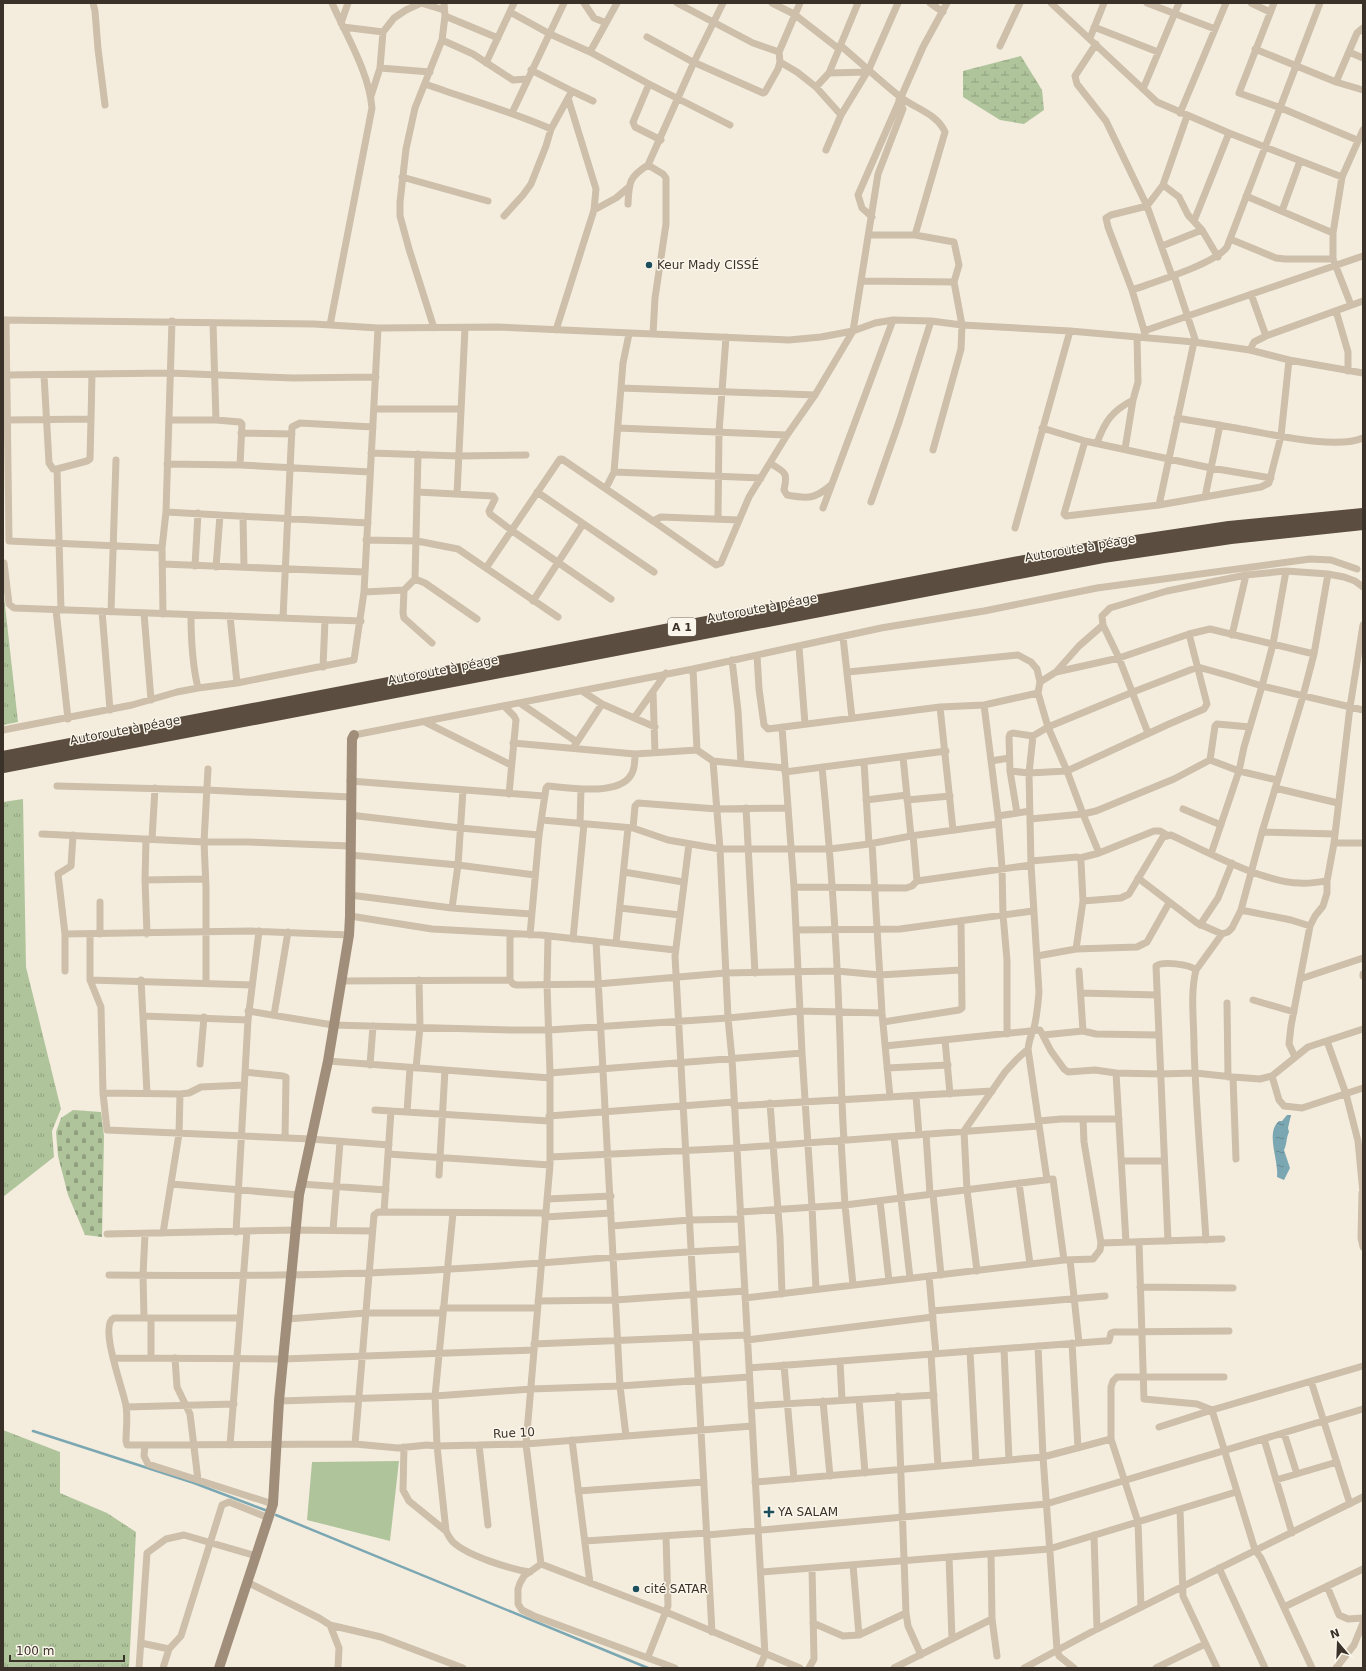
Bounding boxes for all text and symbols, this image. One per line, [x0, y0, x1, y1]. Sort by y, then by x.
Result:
place label: Keur Mady CISSÉ [657, 257, 759, 272]
marker: Keur Mady CISSÉ [644, 260, 654, 270]
street label: Autoroute à péage [1024, 531, 1136, 565]
street label: Autoroute à péage [706, 590, 818, 626]
road number: A 1 [668, 618, 696, 636]
street label: Autoroute à péage [387, 652, 499, 688]
street label: Autoroute à péage [69, 712, 181, 748]
street label: Rue 10 [493, 1425, 535, 1441]
place label: YA SALAM [777, 1505, 838, 1519]
marker: YA SALAM [763, 1506, 775, 1518]
place label: cité SATAR [644, 1582, 708, 1596]
marker: cité SATAR [631, 1584, 641, 1594]
north arrow [1318, 1623, 1358, 1663]
text: N [1328, 1626, 1341, 1642]
scale bar [10, 1637, 124, 1663]
text: 100 m [16, 1644, 54, 1658]

